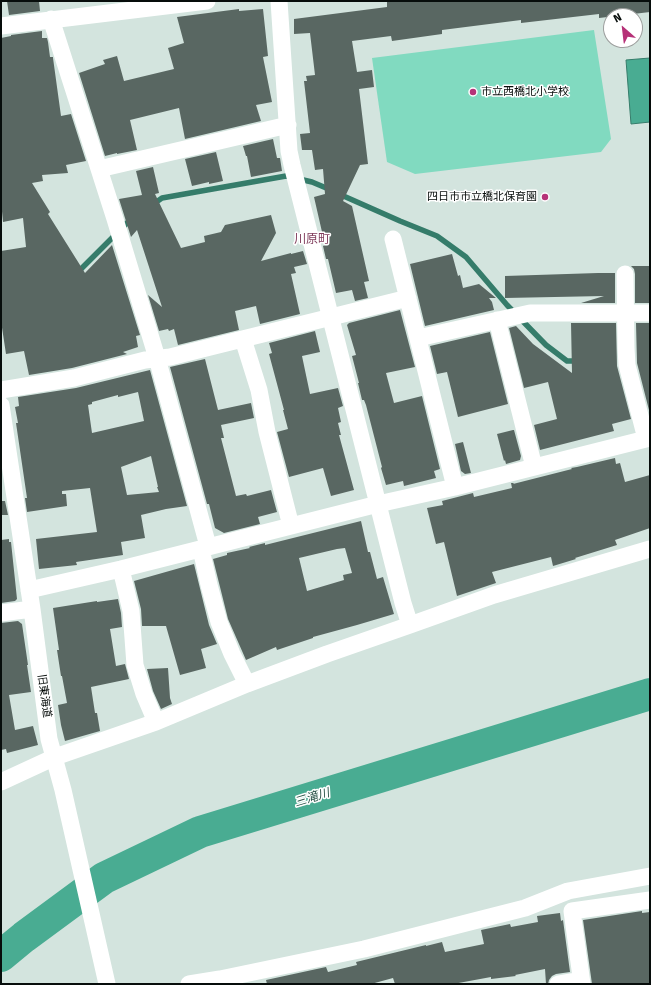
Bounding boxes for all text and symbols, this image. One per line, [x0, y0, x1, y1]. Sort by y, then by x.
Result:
north arrow [603, 8, 643, 48]
text: N [611, 10, 624, 25]
place label: 市立西橋北小学校 [481, 85, 569, 99]
marker: 市立西橋北小学校 [468, 87, 478, 97]
place label: 四日市市立橋北保育園 [427, 190, 537, 204]
marker: 四日市市立橋北保育園 [540, 192, 550, 202]
district label: 川原町 [294, 233, 330, 247]
street label: 旧東海道 [34, 673, 54, 719]
water label: 三滝川 [293, 786, 331, 810]

